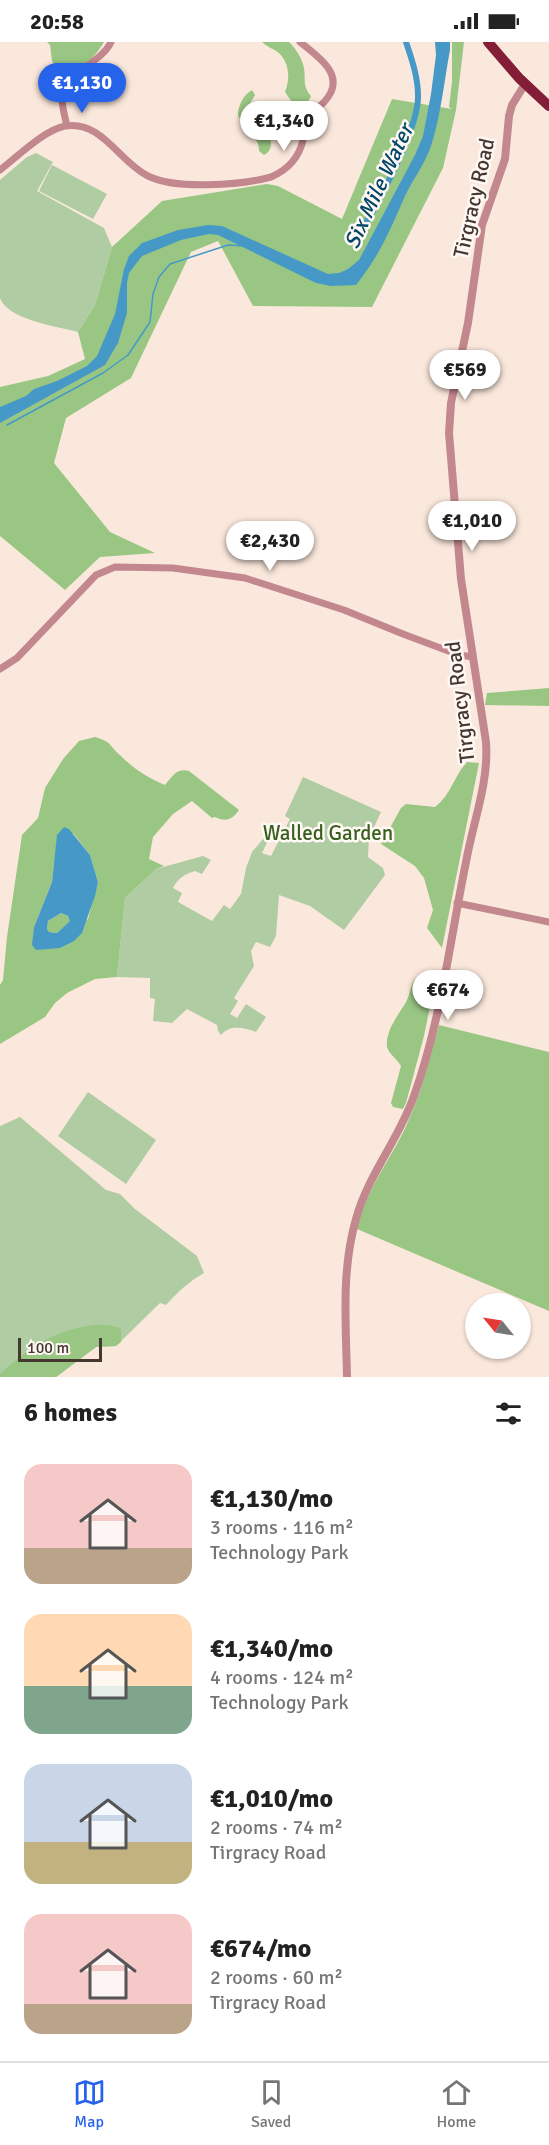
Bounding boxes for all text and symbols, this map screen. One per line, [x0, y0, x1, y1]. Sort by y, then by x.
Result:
text: 20:58 [30, 8, 84, 35]
pin: €1,130 [33, 63, 131, 114]
text: €1,130 [52, 70, 112, 95]
pin: €1,340 [235, 101, 333, 152]
text: €1,340 [254, 108, 314, 133]
water label: Six Mile Water [338, 117, 420, 253]
street label: Tirgracy Road [448, 136, 500, 260]
pin: €569 [429, 350, 501, 401]
text: €569 [443, 357, 487, 382]
pin: €1,010 [423, 501, 521, 552]
text: €1,010 [442, 508, 502, 533]
pin: €2,430 [221, 521, 319, 572]
text: €2,430 [240, 528, 300, 553]
street label: Tirgracy Road [440, 640, 480, 764]
park label: Walled Garden [263, 820, 393, 846]
pin: €674 [412, 970, 484, 1021]
text: €674 [426, 977, 470, 1002]
north arrow [465, 1293, 531, 1359]
map controls [465, 1293, 531, 1359]
scale bar [18, 1335, 102, 1362]
text: 100 m [27, 1338, 69, 1358]
text: 6 homes [24, 1397, 117, 1429]
icon: filters [492, 1397, 525, 1430]
text: €1,130/mo [210, 1483, 333, 1515]
icon: home [72, 1488, 144, 1560]
text: 3 rooms · 116 m² [210, 1515, 354, 1540]
text: Technology Park [210, 1540, 349, 1565]
text: €1,340/mo [210, 1633, 333, 1665]
icon: home [72, 1638, 144, 1710]
text: 4 rooms · 124 m² [210, 1665, 354, 1690]
text: Technology Park [210, 1690, 349, 1715]
text: €1,010/mo [210, 1783, 333, 1815]
icon: home [72, 1788, 144, 1860]
text: 2 rooms · 74 m² [210, 1815, 343, 1840]
text: Tirgracy Road [210, 1840, 326, 1865]
text: €674/mo [210, 1933, 311, 1965]
icon: home [72, 1938, 144, 2010]
text: 2 rooms · 60 m² [210, 1965, 343, 1990]
text: Tirgracy Road [210, 1990, 326, 2015]
tab: Map [73, 2076, 106, 2132]
tab: Saved [251, 2076, 291, 2132]
tab: Home [436, 2076, 476, 2132]

